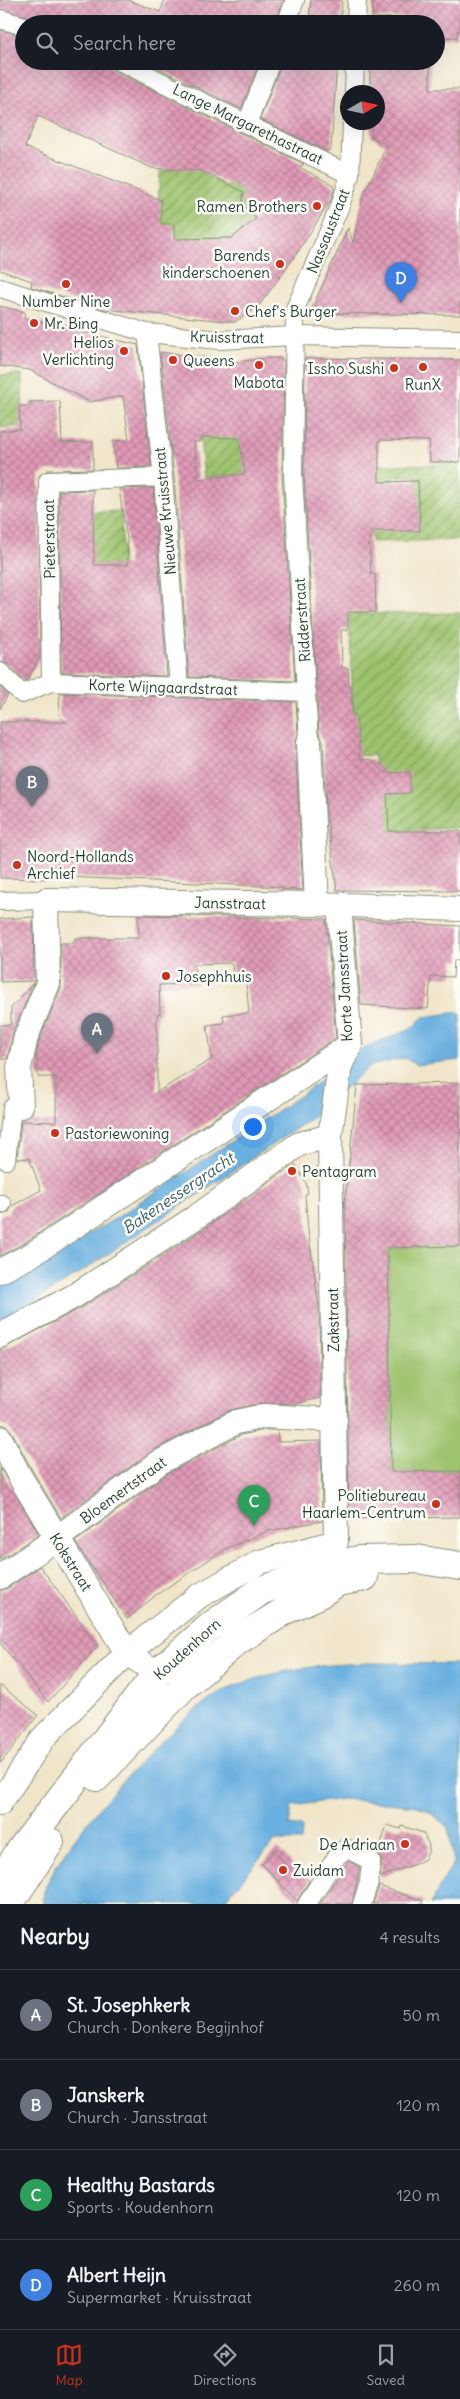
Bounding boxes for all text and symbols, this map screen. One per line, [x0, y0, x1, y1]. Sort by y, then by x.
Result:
search box [15, 15, 445, 70]
icon: search [33, 29, 61, 57]
text: Search here [73, 31, 176, 55]
street label: Lange Margarethastraat [170, 79, 326, 169]
north arrow [340, 85, 385, 130]
street label: Nassaustraat [302, 186, 354, 276]
place label: Ramen Brothers [197, 197, 307, 216]
marker: Ramen Brothers [311, 200, 323, 212]
place label: Barends kinderschoenen [162, 246, 270, 282]
marker: Barends kinderschoenen [274, 258, 286, 270]
pin: D [385, 262, 417, 303]
marker: Number Nine [60, 278, 72, 290]
place label: Number Nine [22, 292, 110, 311]
place label: Chef's Burger [245, 302, 337, 321]
marker: Chef's Burger [229, 305, 241, 317]
place label: Mr. Bing [44, 314, 98, 333]
marker: Mr. Bing [28, 317, 40, 329]
street label: Kruisstraat [190, 327, 264, 347]
place label: Helios Verlichting [43, 333, 114, 369]
marker: Helios Verlichting [118, 345, 130, 357]
place label: Queens [183, 351, 235, 370]
marker: Queens [167, 354, 179, 366]
marker: Mabota [253, 359, 265, 371]
place label: Issho Sushi [307, 359, 384, 378]
marker: RunX [417, 361, 429, 373]
marker: Issho Sushi [388, 362, 400, 374]
place label: Mabota [234, 373, 285, 392]
place label: RunX [405, 375, 442, 394]
street label: Nieuwe Kruisstraat [150, 446, 180, 576]
street label: Pieterstraat [39, 499, 59, 579]
street label: Ridderstraat [290, 577, 314, 663]
street label: Korte Wijngaardstraat [88, 675, 238, 699]
pin: B [16, 766, 48, 807]
place label: Noord-Hollands Archief [27, 847, 134, 883]
marker: Noord-Hollands Archief [11, 859, 23, 871]
street label: Jansstraat [194, 893, 266, 913]
street label: Korte Jansstraat [332, 930, 356, 1042]
place label: Josephhuis [176, 967, 252, 986]
marker: Josephhuis [160, 970, 172, 982]
pin: A [81, 1013, 113, 1054]
your location [240, 1114, 266, 1140]
place label: Pastoriewoning [65, 1124, 169, 1143]
marker: Pastoriewoning [49, 1127, 61, 1139]
water label: Bakenessergracht [118, 1147, 240, 1238]
place label: Pentagram [302, 1162, 377, 1181]
marker: Pentagram [286, 1165, 298, 1177]
street label: Zakstraat [323, 1288, 343, 1352]
street label: Bloemertstraat [76, 1452, 170, 1528]
pin: C [238, 1485, 270, 1526]
place label: Politiebureau Haarlem-Centrum [302, 1486, 426, 1522]
marker: Politiebureau Haarlem-Centrum [430, 1498, 442, 1510]
street label: Kokstraat [46, 1529, 96, 1595]
street label: Koudenhorn [150, 1614, 225, 1684]
place label: De Adriaan [319, 1835, 395, 1854]
marker: De Adriaan [399, 1838, 411, 1850]
place label: Zuidam [293, 1861, 344, 1880]
marker: Zuidam [277, 1864, 289, 1876]
text: Nearby [20, 1923, 90, 1950]
text: 4 results [379, 1927, 440, 1947]
text: St. Josephkerk [67, 1993, 190, 2017]
text: A [31, 2005, 41, 2025]
text: 50 m [402, 2005, 440, 2025]
text: Church · Donkere Begijnhof [67, 2017, 264, 2037]
text: Janskerk [67, 2083, 144, 2107]
text: B [31, 2095, 41, 2115]
text: 120 m [397, 2095, 440, 2115]
text: Church · Jansstraat [67, 2107, 207, 2127]
text: Healthy Bastards [67, 2173, 215, 2197]
text: C [31, 2185, 41, 2205]
text: 120 m [397, 2185, 440, 2205]
text: Sports · Koudenhorn [67, 2197, 214, 2217]
text: Albert Heijn [67, 2263, 166, 2287]
text: D [30, 2275, 42, 2295]
text: 260 m [394, 2275, 440, 2295]
text: Supermarket · Kruisstraat [67, 2287, 252, 2307]
tab: Map [55, 2341, 83, 2389]
tab: Directions [193, 2341, 256, 2389]
tab: Saved [367, 2341, 405, 2389]

